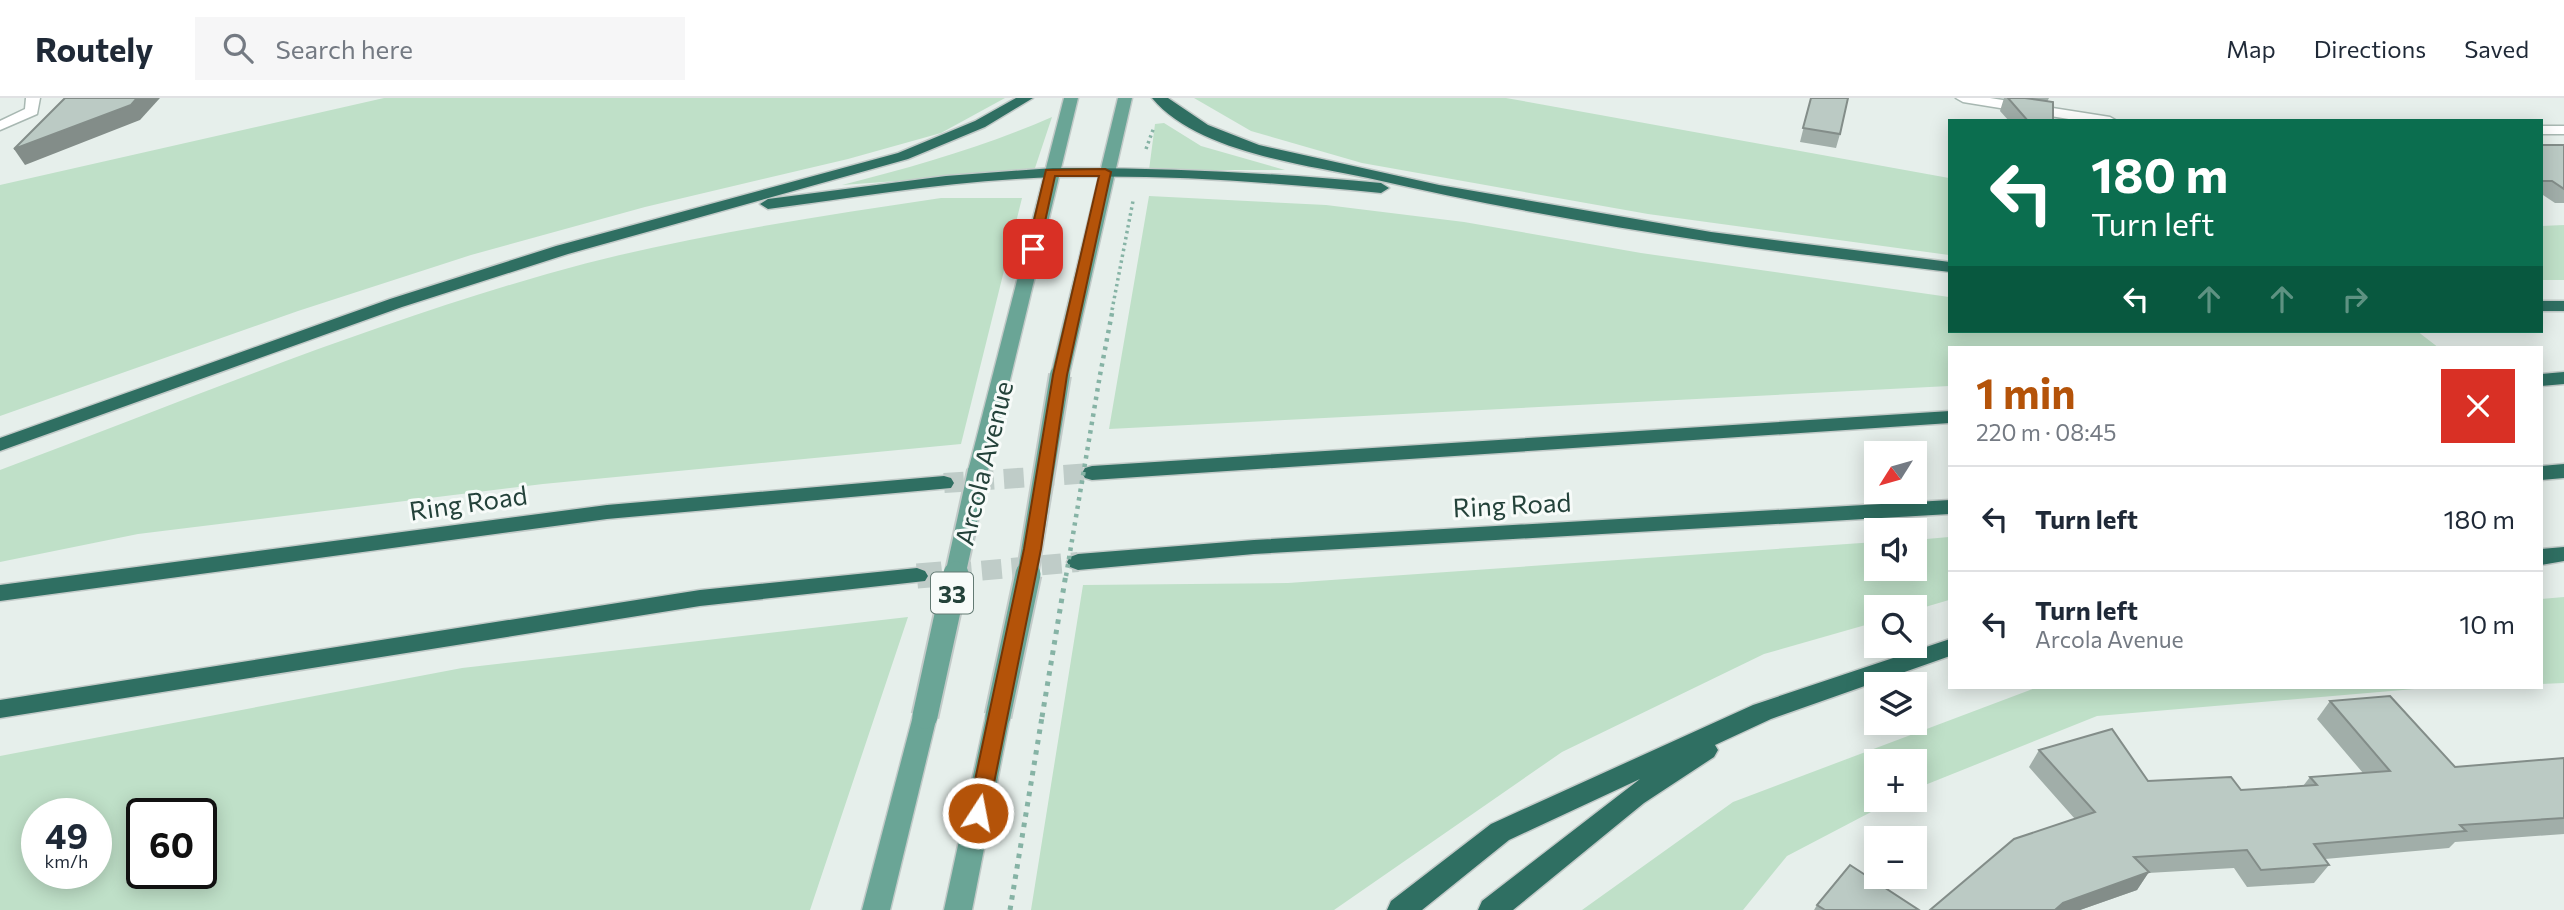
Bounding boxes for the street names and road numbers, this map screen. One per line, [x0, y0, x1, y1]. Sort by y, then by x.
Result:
street label: Arcola Avenue [948, 378, 1018, 548]
street label: Ring Road [407, 478, 529, 526]
street label: Ring Road [1452, 485, 1572, 523]
road number: 33 [931, 572, 973, 614]

